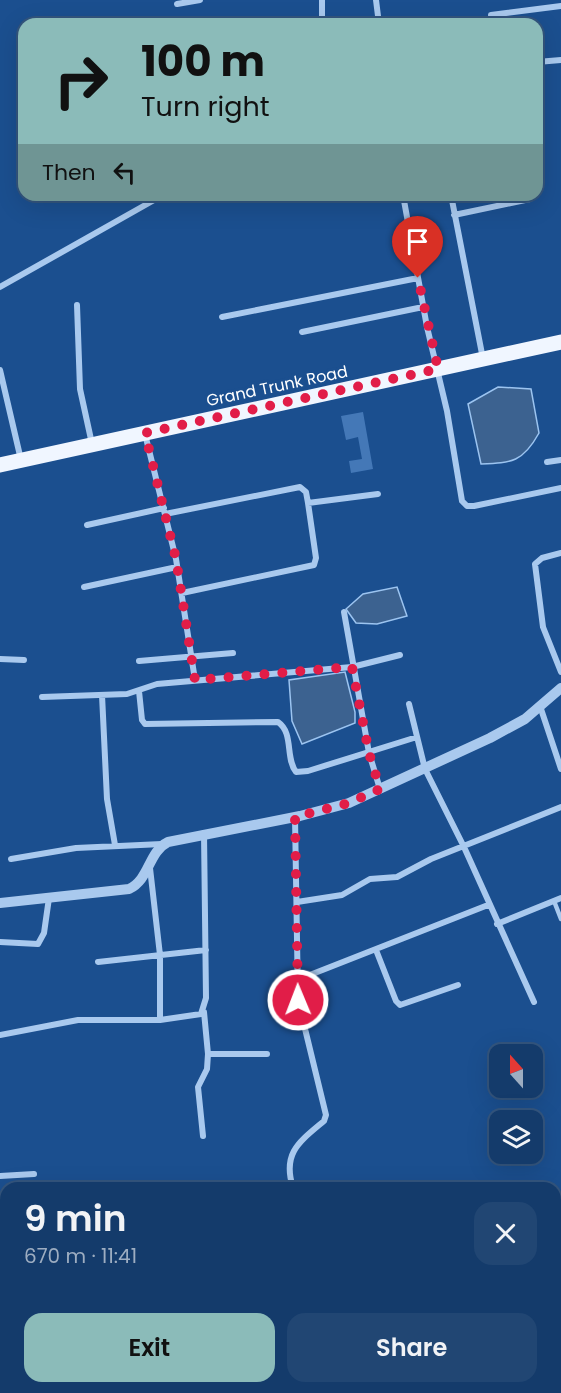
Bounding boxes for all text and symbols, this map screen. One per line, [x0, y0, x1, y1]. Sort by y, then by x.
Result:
text: 100 m [141, 32, 265, 91]
icon: right [42, 42, 120, 120]
text: Turn right [141, 88, 270, 125]
icon: left [108, 156, 141, 189]
text: Then [42, 157, 96, 188]
pin [392, 216, 443, 278]
icon: arrive [401, 225, 434, 258]
street label: Grand Trunk Road [204, 360, 350, 412]
position arrow [266, 968, 330, 1032]
north arrow [489, 1044, 543, 1098]
map controls [489, 1044, 543, 1164]
button: layers [489, 1110, 543, 1164]
text: 9 min [24, 1193, 127, 1244]
button: close [474, 1202, 537, 1265]
text: 670 m · 11:41 [24, 1242, 137, 1270]
button: Exit [24, 1313, 275, 1382]
button: Share [287, 1313, 537, 1382]

